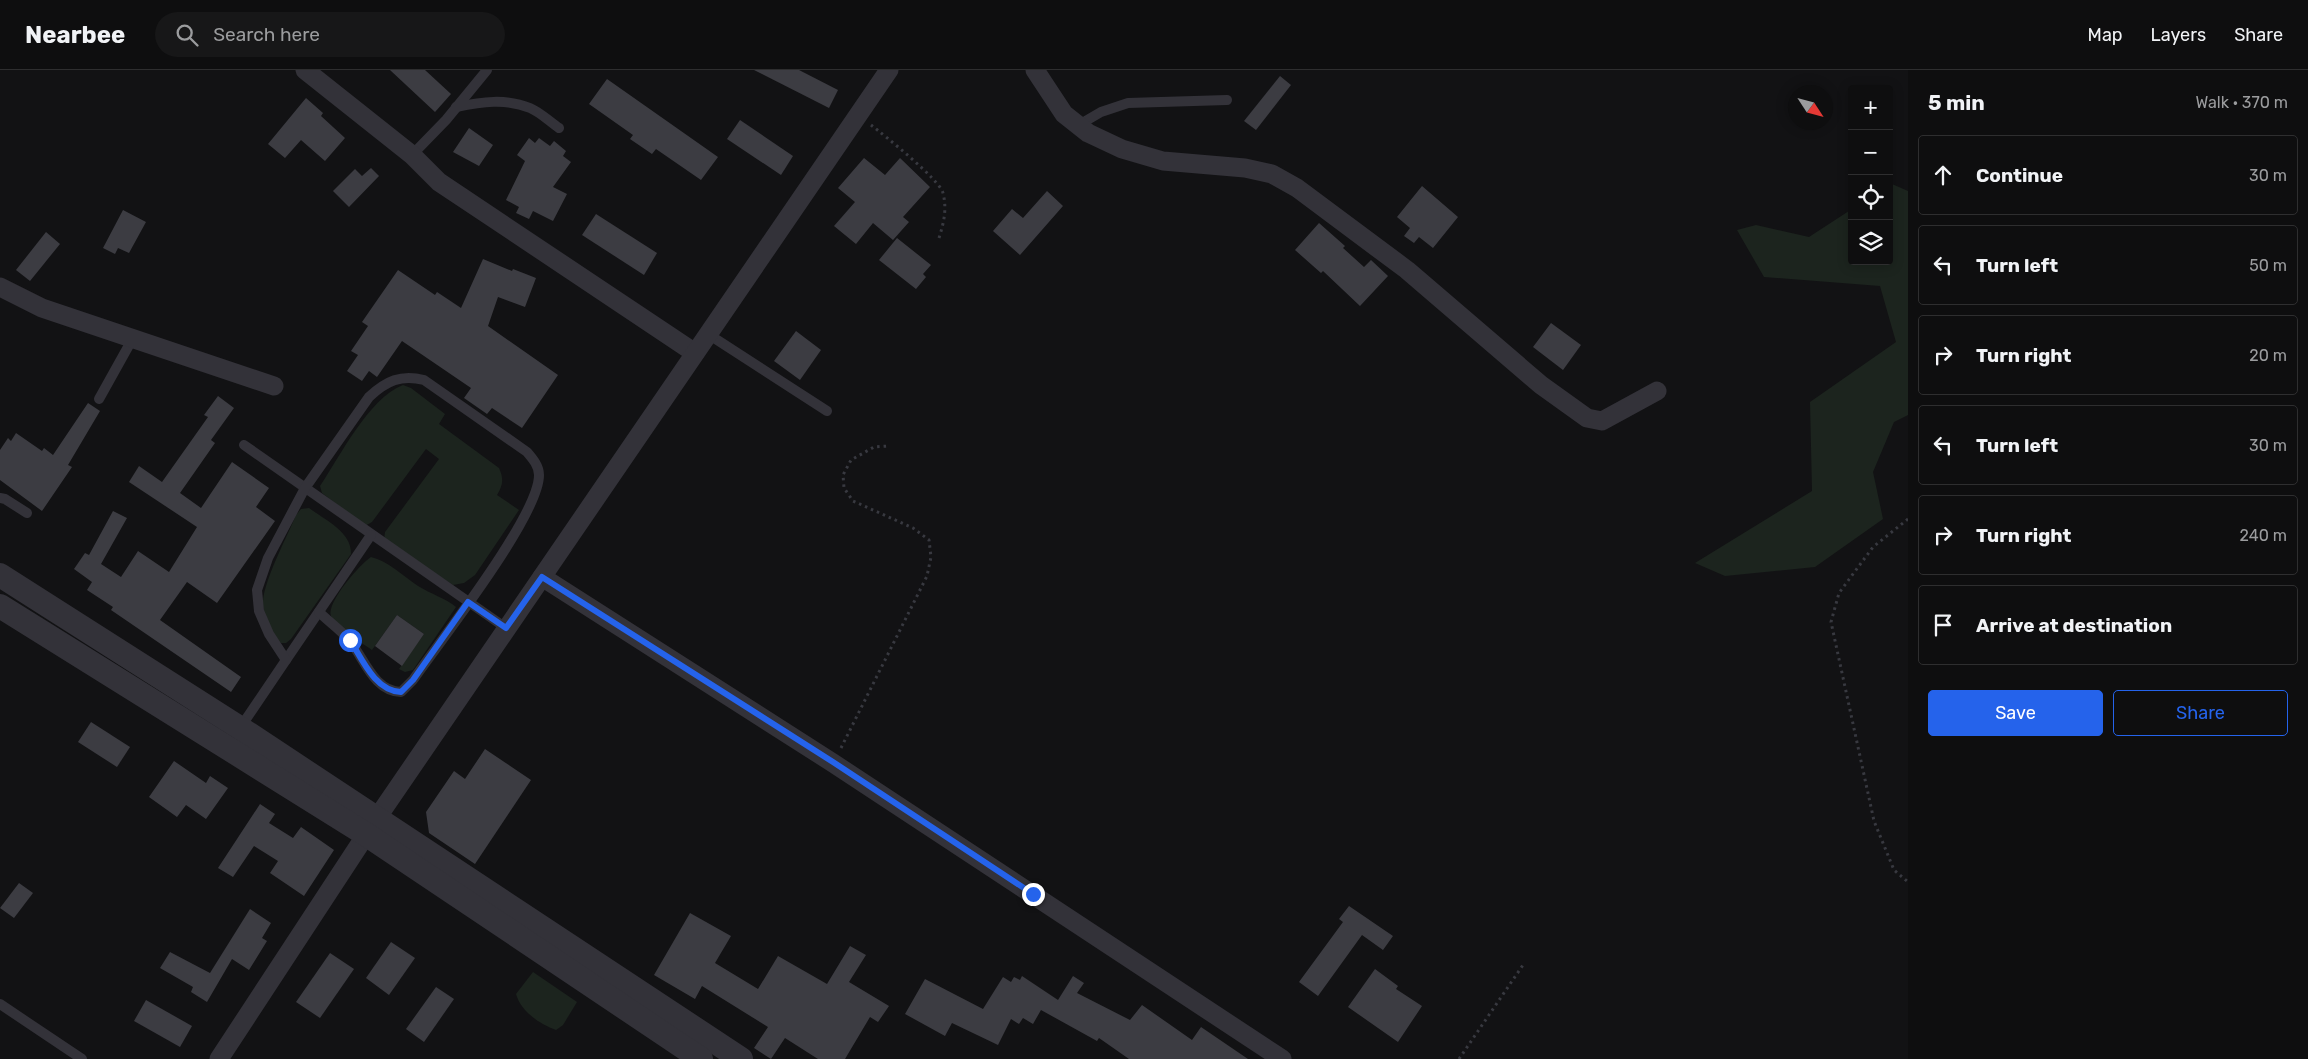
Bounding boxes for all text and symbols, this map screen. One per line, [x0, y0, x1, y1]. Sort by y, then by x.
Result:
search box [155, 12, 505, 57]
text: Nearbee [25, 21, 125, 49]
icon: search [173, 21, 201, 49]
text: Search here [213, 23, 320, 46]
text: Map [2088, 24, 2123, 46]
text: Layers [2151, 24, 2206, 46]
text: Share [2234, 24, 2283, 46]
north arrow [1788, 85, 1833, 130]
map controls [1848, 85, 1893, 265]
button: + [1848, 85, 1893, 130]
text: 5 min [1928, 90, 1985, 115]
text: Walk · 370 m [2195, 93, 2288, 112]
button: − [1848, 130, 1893, 175]
icon: ahead [1929, 161, 1957, 189]
text: Continue [1976, 164, 2063, 187]
text: 30 m [2249, 166, 2287, 185]
button: locate [1848, 175, 1893, 220]
button: layers [1848, 220, 1893, 265]
icon: left [1929, 251, 1957, 279]
text: Turn left [1976, 254, 2058, 277]
text: 50 m [2249, 256, 2287, 275]
icon: right [1929, 341, 1957, 369]
text: Turn right [1976, 344, 2071, 367]
text: 20 m [2249, 346, 2287, 365]
icon: left [1929, 431, 1957, 459]
text: Turn left [1976, 434, 2058, 457]
text: 30 m [2249, 436, 2287, 455]
icon: right [1929, 521, 1957, 549]
text: Turn right [1976, 524, 2071, 547]
text: 240 m [2240, 526, 2287, 545]
icon: arrive [1929, 611, 1957, 639]
text: Arrive at destination [1976, 614, 2172, 637]
route start [339, 629, 362, 652]
button: Save [1928, 690, 2103, 736]
button: Share [2113, 690, 2288, 736]
route end [1022, 883, 1045, 906]

